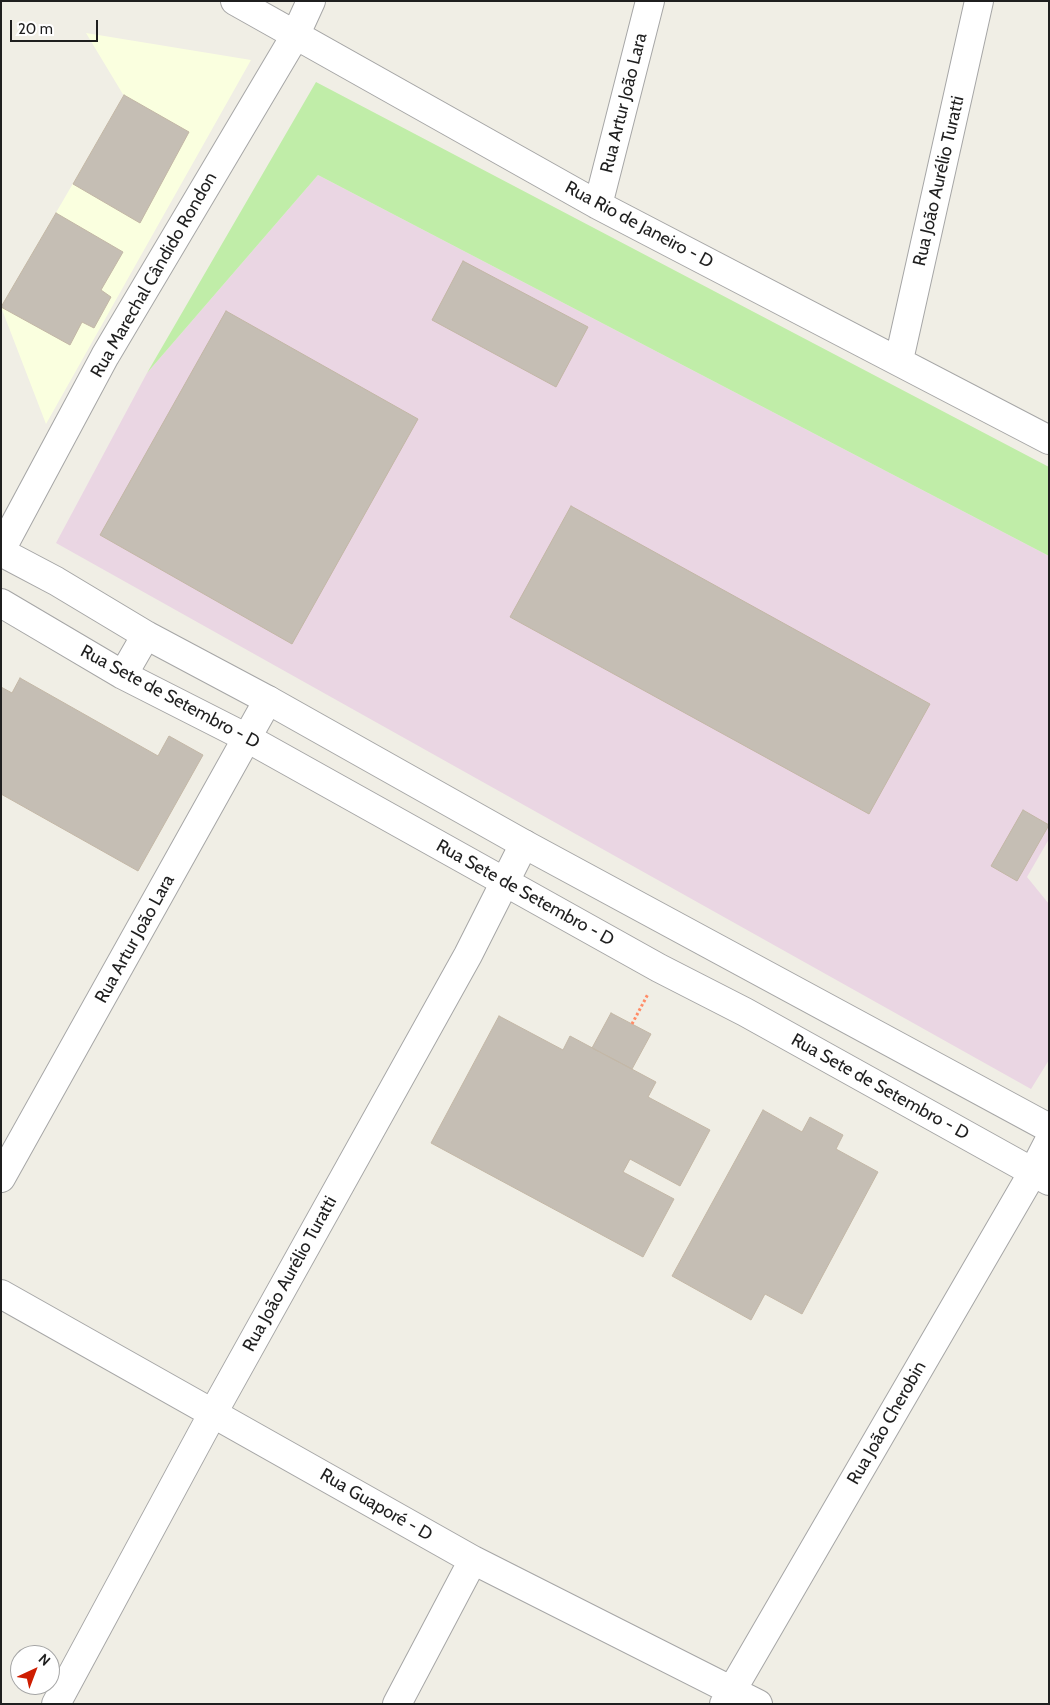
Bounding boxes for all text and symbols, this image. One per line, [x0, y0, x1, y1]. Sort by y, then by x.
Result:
scale bar [12, 10, 100, 42]
text: 20 m [18, 20, 53, 38]
street label: Rua Artur João Lara [596, 31, 652, 175]
street label: Rua João Aurélio Turatti [909, 94, 969, 268]
street label: Rua Marechal Cândido Rondon [86, 169, 222, 381]
street label: Rua Rio de Janeiro - D [561, 177, 717, 273]
street label: Rua Sete de Setembro - D [77, 641, 263, 753]
street label: Rua Sete de Setembro - D [432, 835, 618, 951]
street label: Rua Artur João Lara [91, 871, 179, 1007]
street label: Rua Sete de Setembro - D [787, 1029, 973, 1145]
street label: Rua João Aurélio Turatti [238, 1193, 342, 1355]
street label: Rua João Cherobin [843, 1357, 931, 1489]
street label: Rua Guaporé - D [316, 1464, 436, 1546]
north arrow [10, 1645, 60, 1695]
text: N [35, 1650, 54, 1670]

